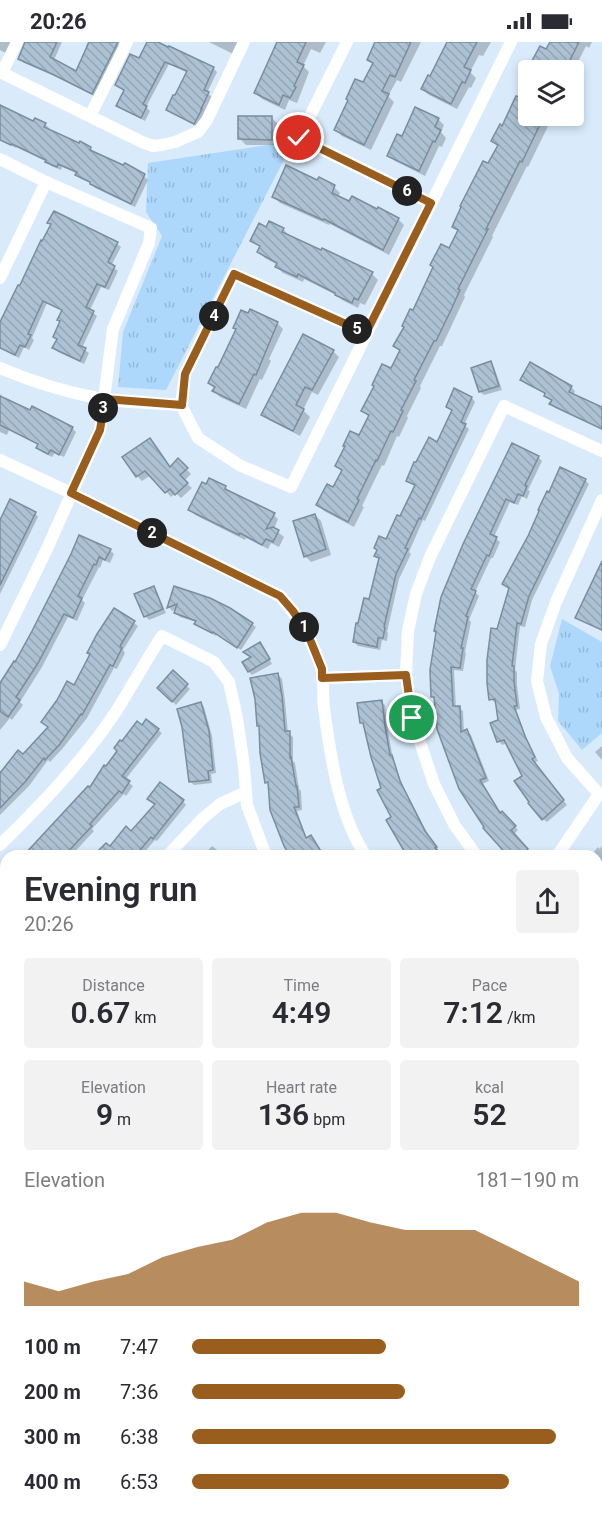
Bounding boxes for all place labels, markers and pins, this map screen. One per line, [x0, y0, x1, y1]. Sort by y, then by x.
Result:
pin [273, 112, 324, 163]
pin: 6 [392, 176, 422, 206]
pin: 4 [199, 301, 229, 331]
pin: 5 [342, 314, 372, 344]
pin: 3 [88, 393, 118, 423]
pin: 2 [137, 518, 167, 548]
pin: 1 [289, 612, 319, 642]
pin [386, 692, 437, 743]

